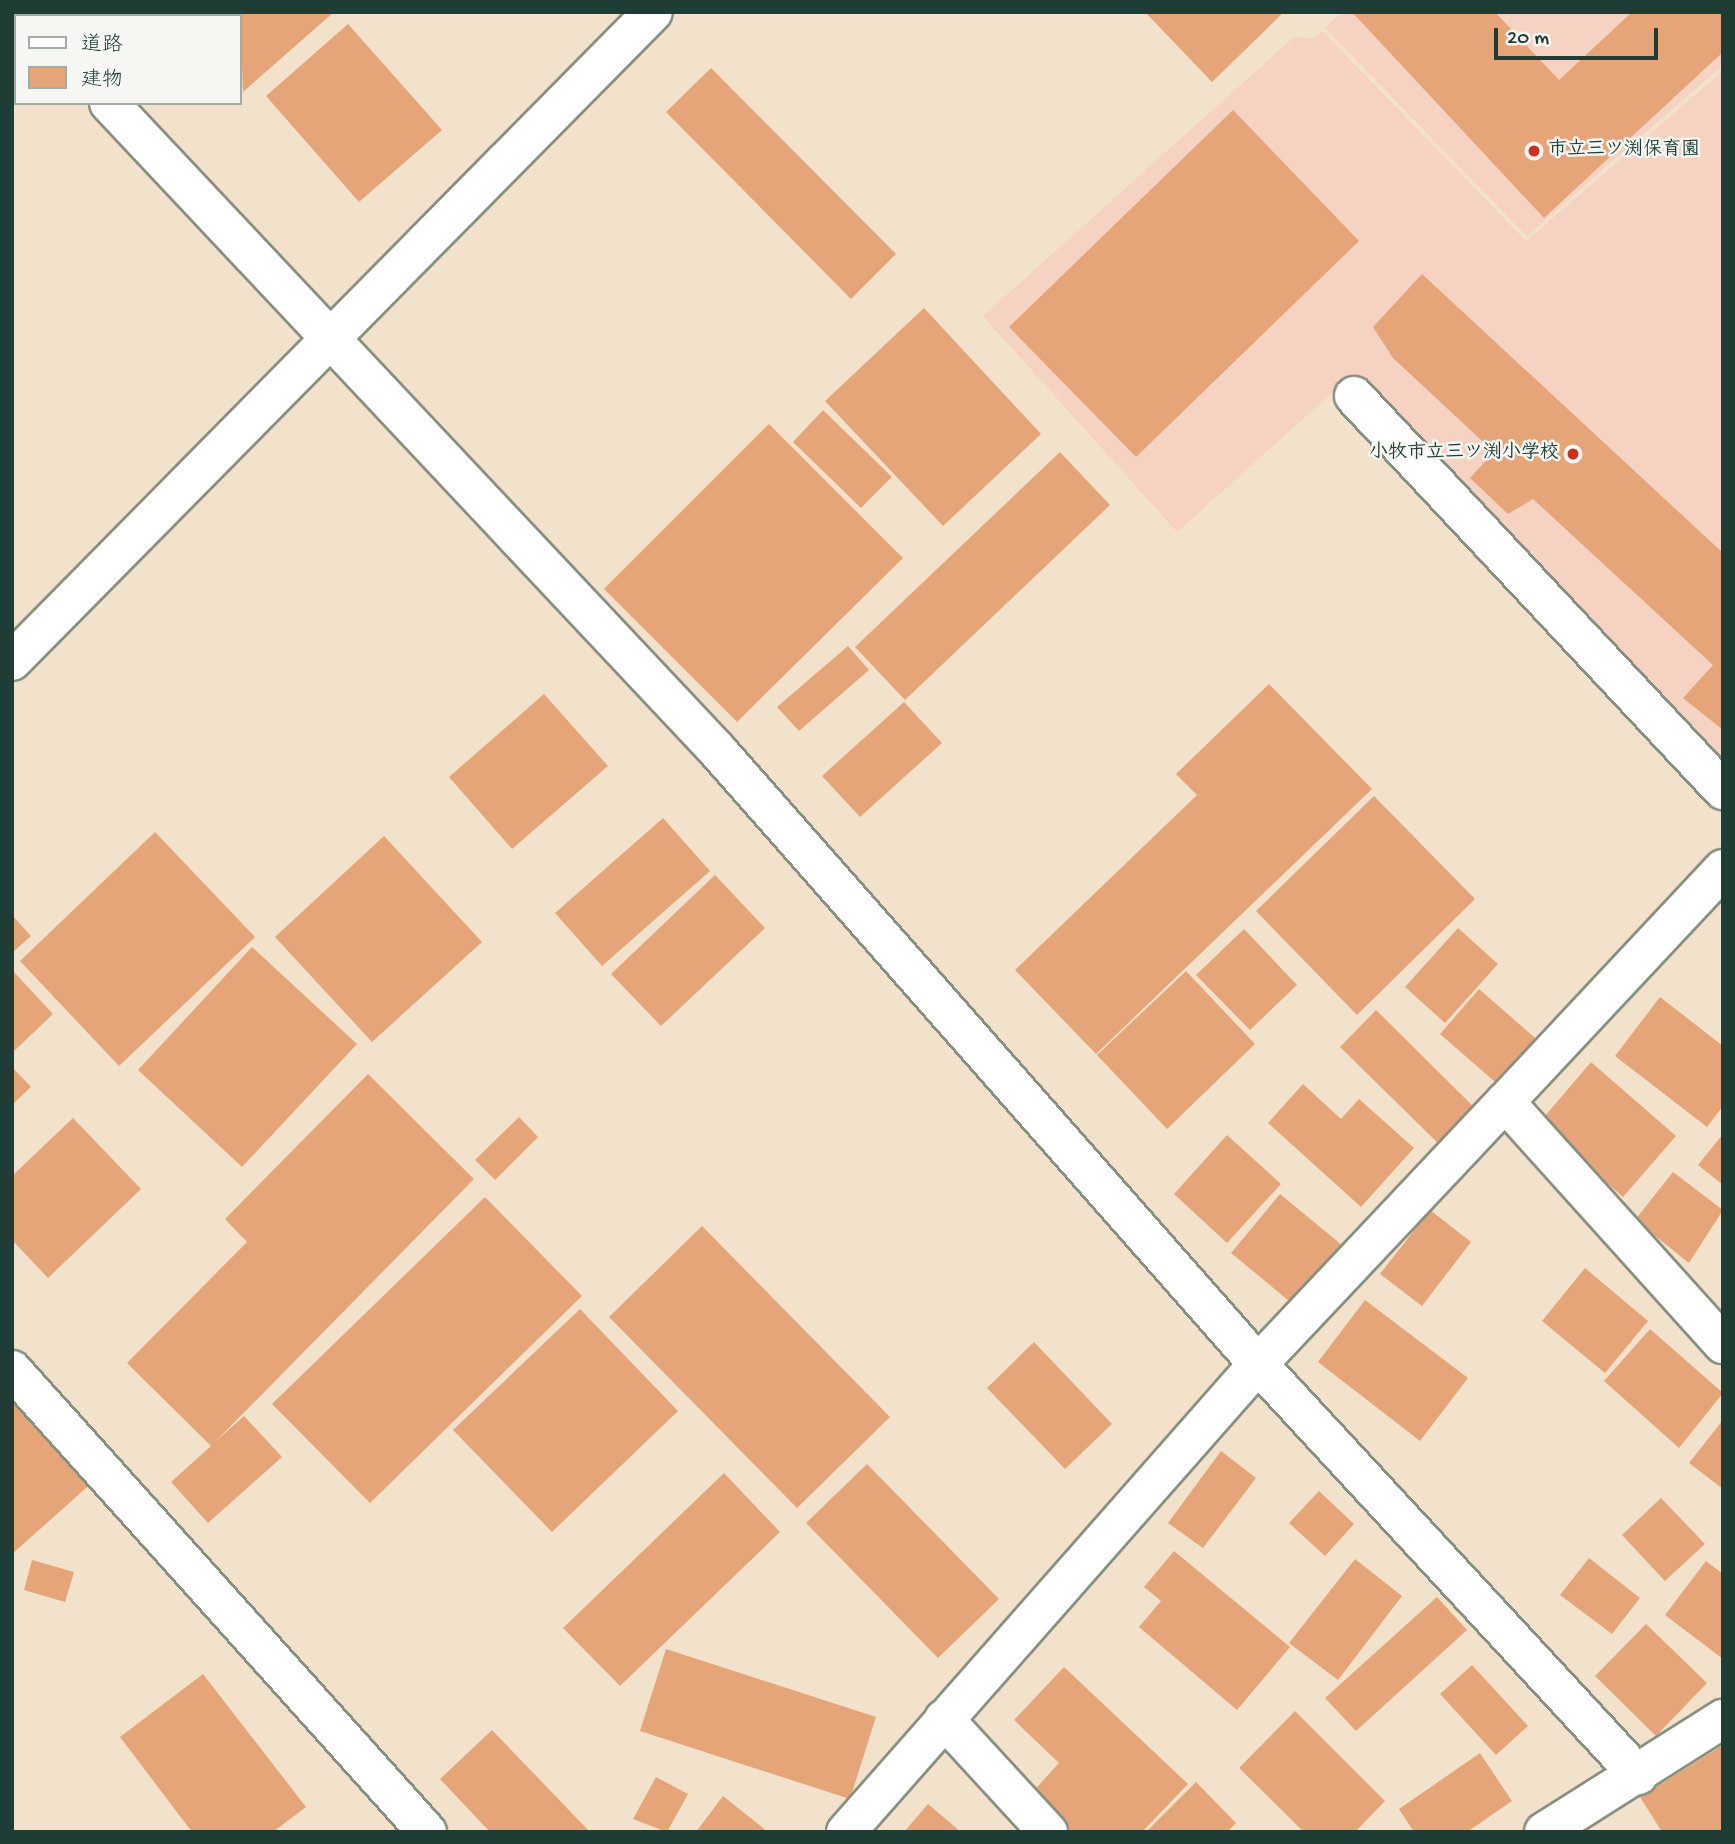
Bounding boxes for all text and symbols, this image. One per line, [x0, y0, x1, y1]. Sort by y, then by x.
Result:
legend [14, 14, 242, 105]
scale bar [1497, 14, 1662, 58]
text: 20 m [1507, 27, 1549, 52]
text: 道路 [81, 34, 123, 59]
text: 建物 [81, 69, 123, 94]
place label: 市立三ツ渕保育園 [1548, 140, 1700, 162]
marker: 市立三ツ渕保育園 [1526, 143, 1542, 159]
place label: 小牧市立三ツ渕小学校 [1369, 443, 1559, 465]
marker: 小牧市立三ツ渕小学校 [1565, 446, 1581, 462]

